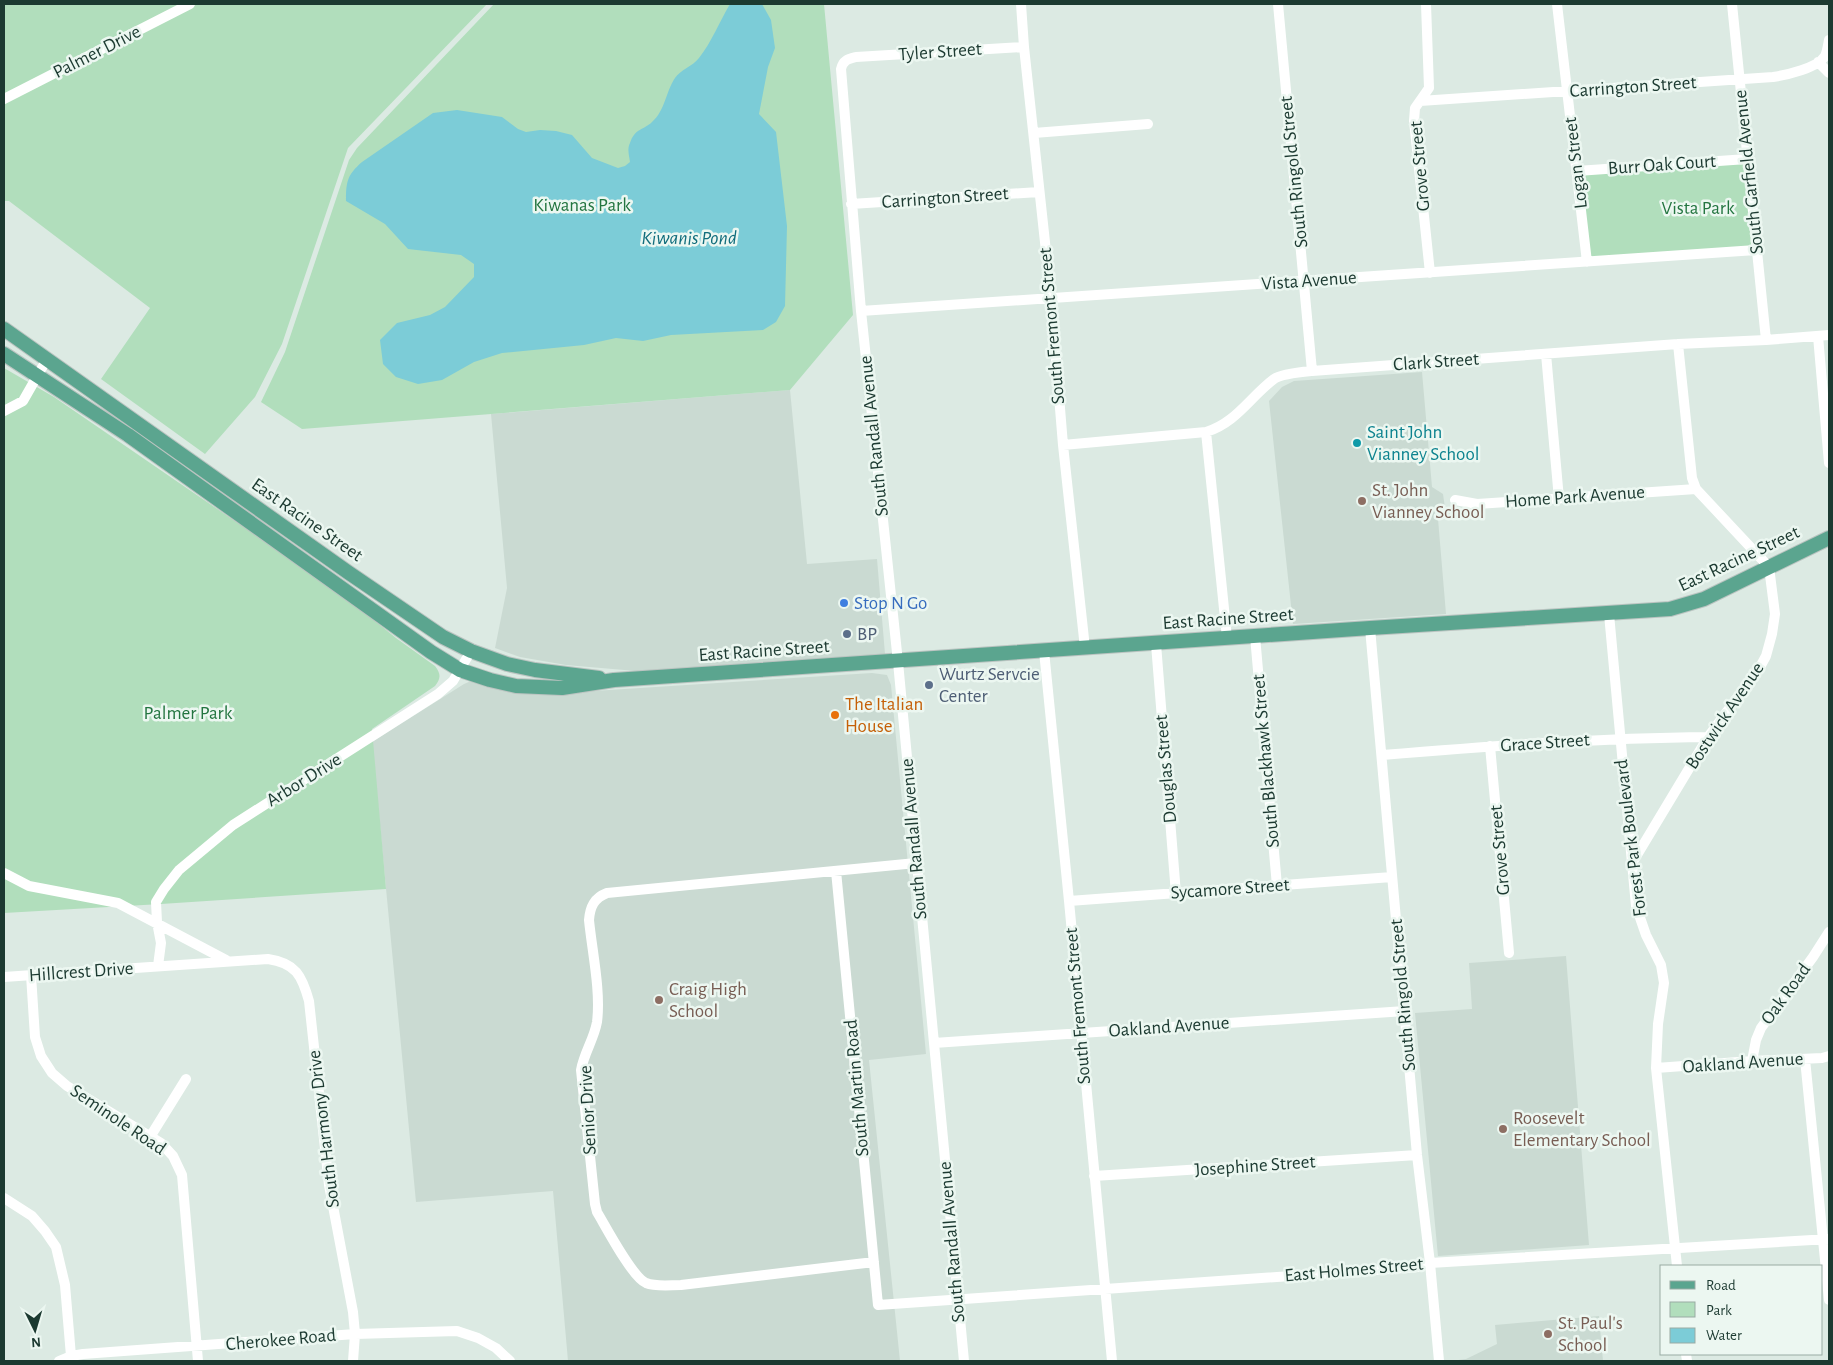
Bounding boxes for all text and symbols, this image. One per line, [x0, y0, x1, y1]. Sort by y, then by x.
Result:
street label: Palmer Drive [50, 22, 144, 82]
street label: Tyler Street [898, 40, 982, 64]
street label: Carrington Street [1569, 73, 1697, 101]
street label: South Garfield Avenue [1731, 89, 1767, 255]
street label: South Ringold Street [1277, 95, 1311, 249]
street label: Logan Street [1561, 116, 1591, 210]
street label: Grove Street [1407, 120, 1433, 212]
street label: Burr Oak Court [1607, 152, 1717, 178]
street label: Carrington Street [881, 184, 1009, 212]
park label: Kiwanas Park [533, 196, 631, 215]
park label: Vista Park [1661, 199, 1735, 218]
water label: Kiwanis Pond [641, 228, 737, 248]
street label: South Fremont Street [1036, 247, 1068, 405]
street label: Vista Avenue [1261, 268, 1357, 294]
street label: Clark Street [1393, 350, 1479, 374]
street label: South Randall Avenue [856, 355, 892, 517]
place label: Saint John Vianney School [1367, 423, 1479, 464]
marker: Saint John Vianney School [1351, 437, 1363, 449]
street label: East Racine Street [248, 475, 366, 565]
place label: St. John Vianney School [1372, 481, 1484, 522]
street label: Home Park Avenue [1504, 483, 1646, 511]
marker: St. John Vianney School [1356, 495, 1368, 507]
street label: East Racine Street [1676, 523, 1802, 595]
place label: Stop N Go [854, 594, 927, 613]
marker: Stop N Go [838, 597, 850, 609]
street label: East Racine Street [1162, 605, 1294, 633]
place label: BP [857, 625, 877, 644]
marker: BP [841, 628, 853, 640]
street label: East Racine Street [698, 637, 830, 665]
street label: Bostwick Avenue [1682, 659, 1768, 773]
place label: Wurtz Servcie Center [939, 665, 1040, 706]
street label: South Blackhawk Street [1249, 673, 1283, 849]
marker: Wurtz Servcie Center [923, 679, 935, 691]
place label: The Italian House [845, 695, 923, 736]
park label: Palmer Park [144, 704, 233, 723]
marker: The Italian House [829, 709, 841, 721]
street label: Douglas Street [1152, 714, 1180, 824]
street label: Grace Street [1500, 730, 1590, 756]
street label: Arbor Drive [263, 750, 345, 810]
street label: South Randall Avenue [897, 758, 931, 920]
street label: Forest Park Boulevard [1612, 758, 1650, 918]
street label: Grove Street [1487, 804, 1513, 896]
street label: Sycamore Street [1170, 875, 1290, 903]
street label: South Ringold Street [1387, 918, 1419, 1072]
street label: South Fremont Street [1062, 927, 1094, 1085]
street label: Hillcrest Drive [28, 959, 134, 985]
street label: Oak Road [1758, 960, 1814, 1028]
place label: Craig High School [669, 980, 747, 1021]
marker: Craig High School [653, 994, 665, 1006]
street label: Oakland Avenue [1108, 1013, 1230, 1041]
street label: South Martin Road [842, 1018, 872, 1157]
street label: South Harmony Drive [305, 1049, 343, 1209]
street label: Oakland Avenue [1682, 1049, 1804, 1077]
street label: Senior Drive [576, 1065, 600, 1155]
street label: Seminole Road [67, 1081, 169, 1159]
place label: Roosevelt Elementary School [1513, 1109, 1651, 1150]
marker: Roosevelt Elementary School [1497, 1123, 1509, 1135]
street label: Josephine Street [1194, 1152, 1316, 1180]
street label: South Randall Avenue [935, 1161, 969, 1323]
street label: East Holmes Street [1284, 1254, 1424, 1286]
legend [1660, 1265, 1823, 1355]
text: Road [1706, 1278, 1736, 1293]
text: Park [1706, 1303, 1732, 1318]
north arrow [10, 1305, 60, 1355]
place label: St. Paul's School [1558, 1314, 1623, 1355]
street label: Cherokee Road [225, 1326, 337, 1354]
marker: St. Paul's School [1542, 1328, 1554, 1340]
text: Water [1706, 1328, 1742, 1343]
text: N [31, 1335, 42, 1349]

